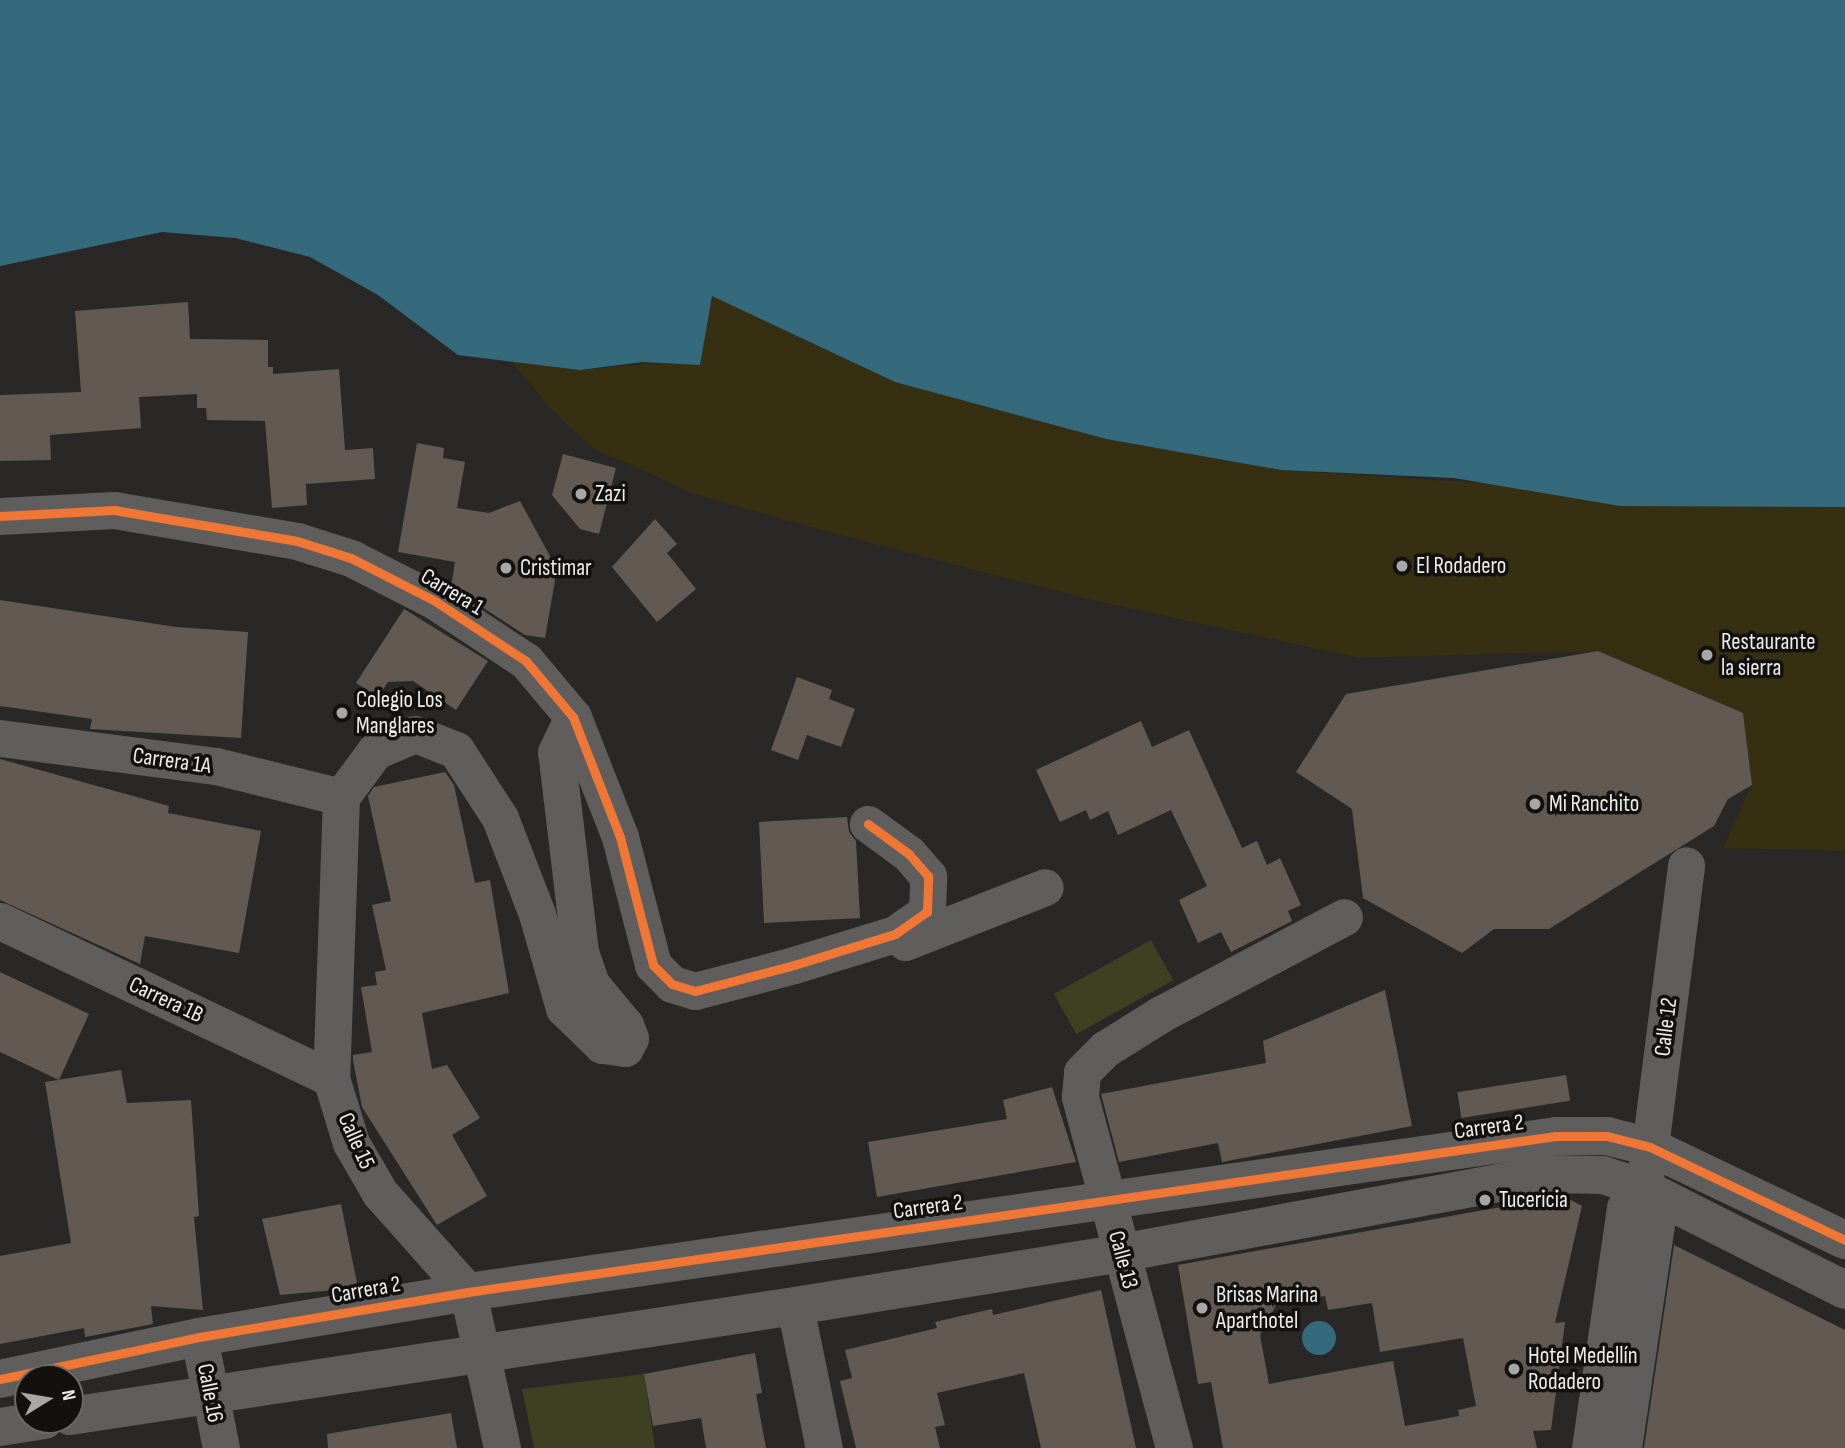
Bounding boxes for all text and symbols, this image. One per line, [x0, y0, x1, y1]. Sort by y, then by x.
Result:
place label: Zazi [595, 480, 626, 508]
marker: Zazi [573, 486, 589, 502]
place label: El Rodadero [1416, 552, 1506, 580]
place label: Cristimar [520, 554, 592, 582]
marker: El Rodadero [1394, 558, 1410, 574]
marker: Cristimar [498, 560, 514, 576]
street label: Carrera 1 [416, 563, 488, 621]
place label: Restaurante la sierra [1721, 628, 1815, 682]
marker: Restaurante la sierra [1699, 647, 1715, 663]
place label: Colegio Los Manglares [356, 686, 443, 740]
marker: Colegio Los Manglares [334, 705, 350, 721]
street label: Carrera 1A [131, 742, 213, 780]
place label: Mi Ranchito [1549, 790, 1639, 818]
marker: Mi Ranchito [1527, 796, 1543, 812]
street label: Carrera 1B [124, 971, 208, 1029]
street label: Calle 12 [1649, 996, 1683, 1058]
street label: Carrera 2 [1452, 1108, 1526, 1146]
street label: Calle 15 [332, 1109, 380, 1173]
place label: Tucericia [1499, 1186, 1568, 1214]
street label: Carrera 2 [891, 1188, 965, 1226]
marker: Tucericia [1477, 1192, 1493, 1208]
street label: Calle 13 [1102, 1228, 1144, 1292]
street label: Carrera 2 [329, 1270, 403, 1310]
place label: Brisas Marina Aparthotel [1216, 1281, 1318, 1335]
marker: Brisas Marina Aparthotel [1194, 1300, 1210, 1316]
place label: Hotel Medellín Rodadero [1528, 1342, 1638, 1396]
street label: Calle 16 [191, 1361, 229, 1425]
marker: Hotel Medellín Rodadero [1506, 1361, 1522, 1377]
north arrow [14, 1364, 84, 1434]
text: N [56, 1388, 80, 1402]

